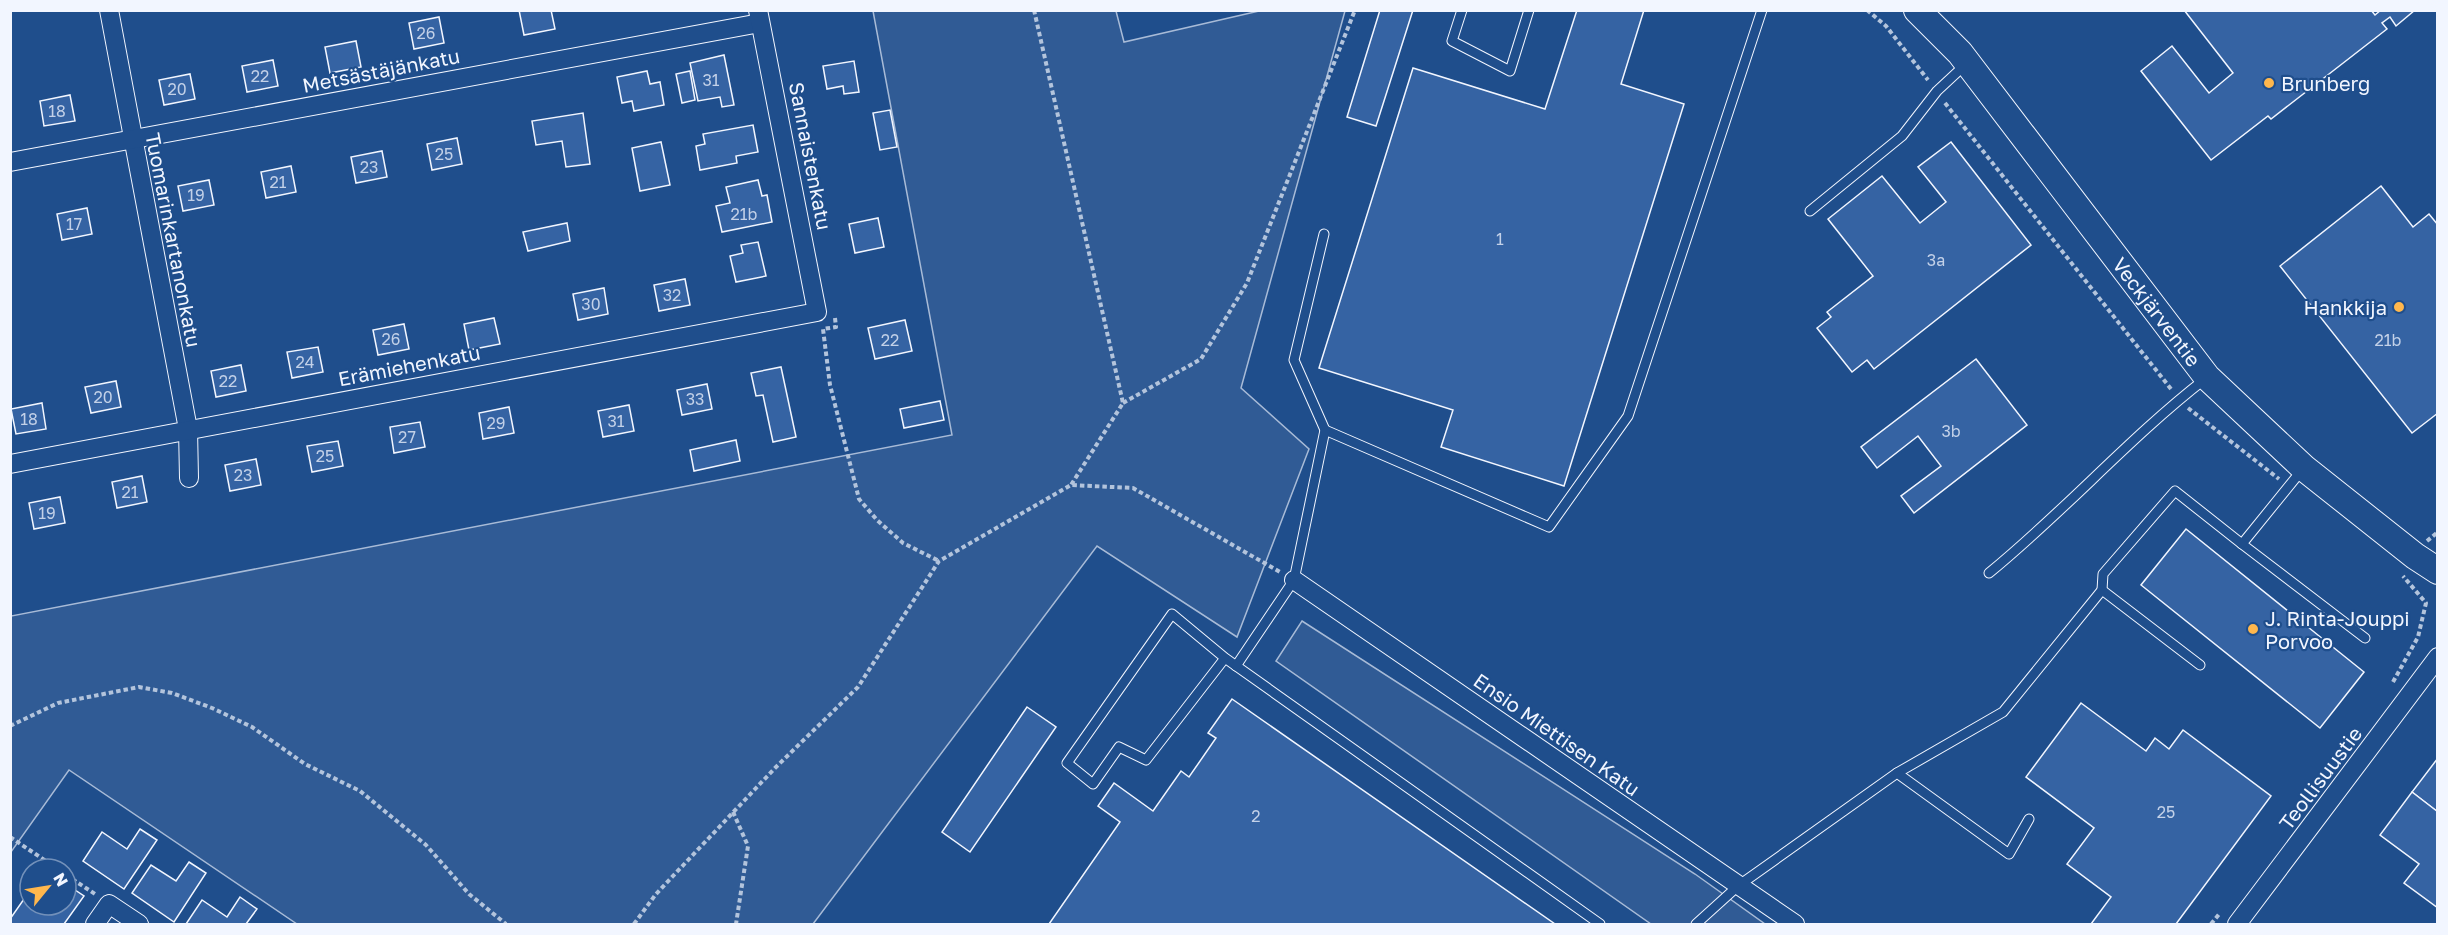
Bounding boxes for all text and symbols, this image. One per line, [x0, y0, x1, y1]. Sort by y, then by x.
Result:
house number: 26 [417, 23, 435, 43]
street label: Metsästäjänkatu [300, 43, 462, 97]
house number: 22 [251, 66, 269, 86]
house number: 31 [702, 70, 720, 90]
place label: Brunberg [2281, 71, 2370, 95]
marker: Brunberg [2262, 76, 2276, 90]
house number: 20 [167, 79, 187, 99]
street label: Sannaistenkatu [785, 80, 837, 232]
house number: 18 [48, 101, 66, 121]
street label: Tuomarinkartanonkatu [141, 131, 207, 349]
house number: 25 [435, 144, 453, 164]
house number: 23 [360, 157, 378, 177]
house number: 21 [269, 172, 287, 192]
house number: 19 [187, 185, 205, 205]
house number: 21b [731, 204, 758, 224]
house number: 17 [66, 214, 82, 234]
house number: 1 [1496, 229, 1504, 249]
house number: 3a [1927, 250, 1945, 270]
street label: Veckjärventie [2108, 252, 2206, 371]
house number: 32 [663, 285, 681, 305]
house number: 30 [581, 294, 601, 314]
place label: Hankkija [2304, 295, 2387, 319]
marker: Hankkija [2392, 300, 2406, 314]
house number: 26 [382, 329, 400, 349]
house number: 22 [881, 330, 899, 350]
house number: 21b [2375, 330, 2402, 350]
street label: Erämiehenkatu [336, 339, 482, 391]
house number: 24 [295, 352, 315, 372]
house number: 22 [219, 371, 237, 391]
house number: 20 [93, 387, 113, 407]
house number: 33 [686, 389, 704, 409]
house number: 18 [20, 409, 38, 429]
house number: 31 [607, 411, 625, 431]
house number: 29 [487, 413, 505, 433]
house number: 3b [1941, 421, 1961, 441]
house number: 27 [398, 427, 416, 447]
house number: 25 [316, 446, 334, 466]
house number: 23 [234, 465, 252, 485]
house number: 21 [121, 482, 139, 502]
house number: 19 [38, 503, 56, 523]
place label: J. Rinta-Jouppi Porvoo [2265, 606, 2410, 653]
marker: J. Rinta-Jouppi Porvoo [2246, 622, 2260, 636]
street label: Ensio Miettisen Katu [1469, 668, 1645, 800]
street label: Teollisuustie [2273, 722, 2367, 834]
house number: 25 [2157, 802, 2175, 822]
house number: 2 [1251, 806, 1261, 826]
north arrow [18, 857, 78, 917]
text: N [49, 869, 73, 890]

